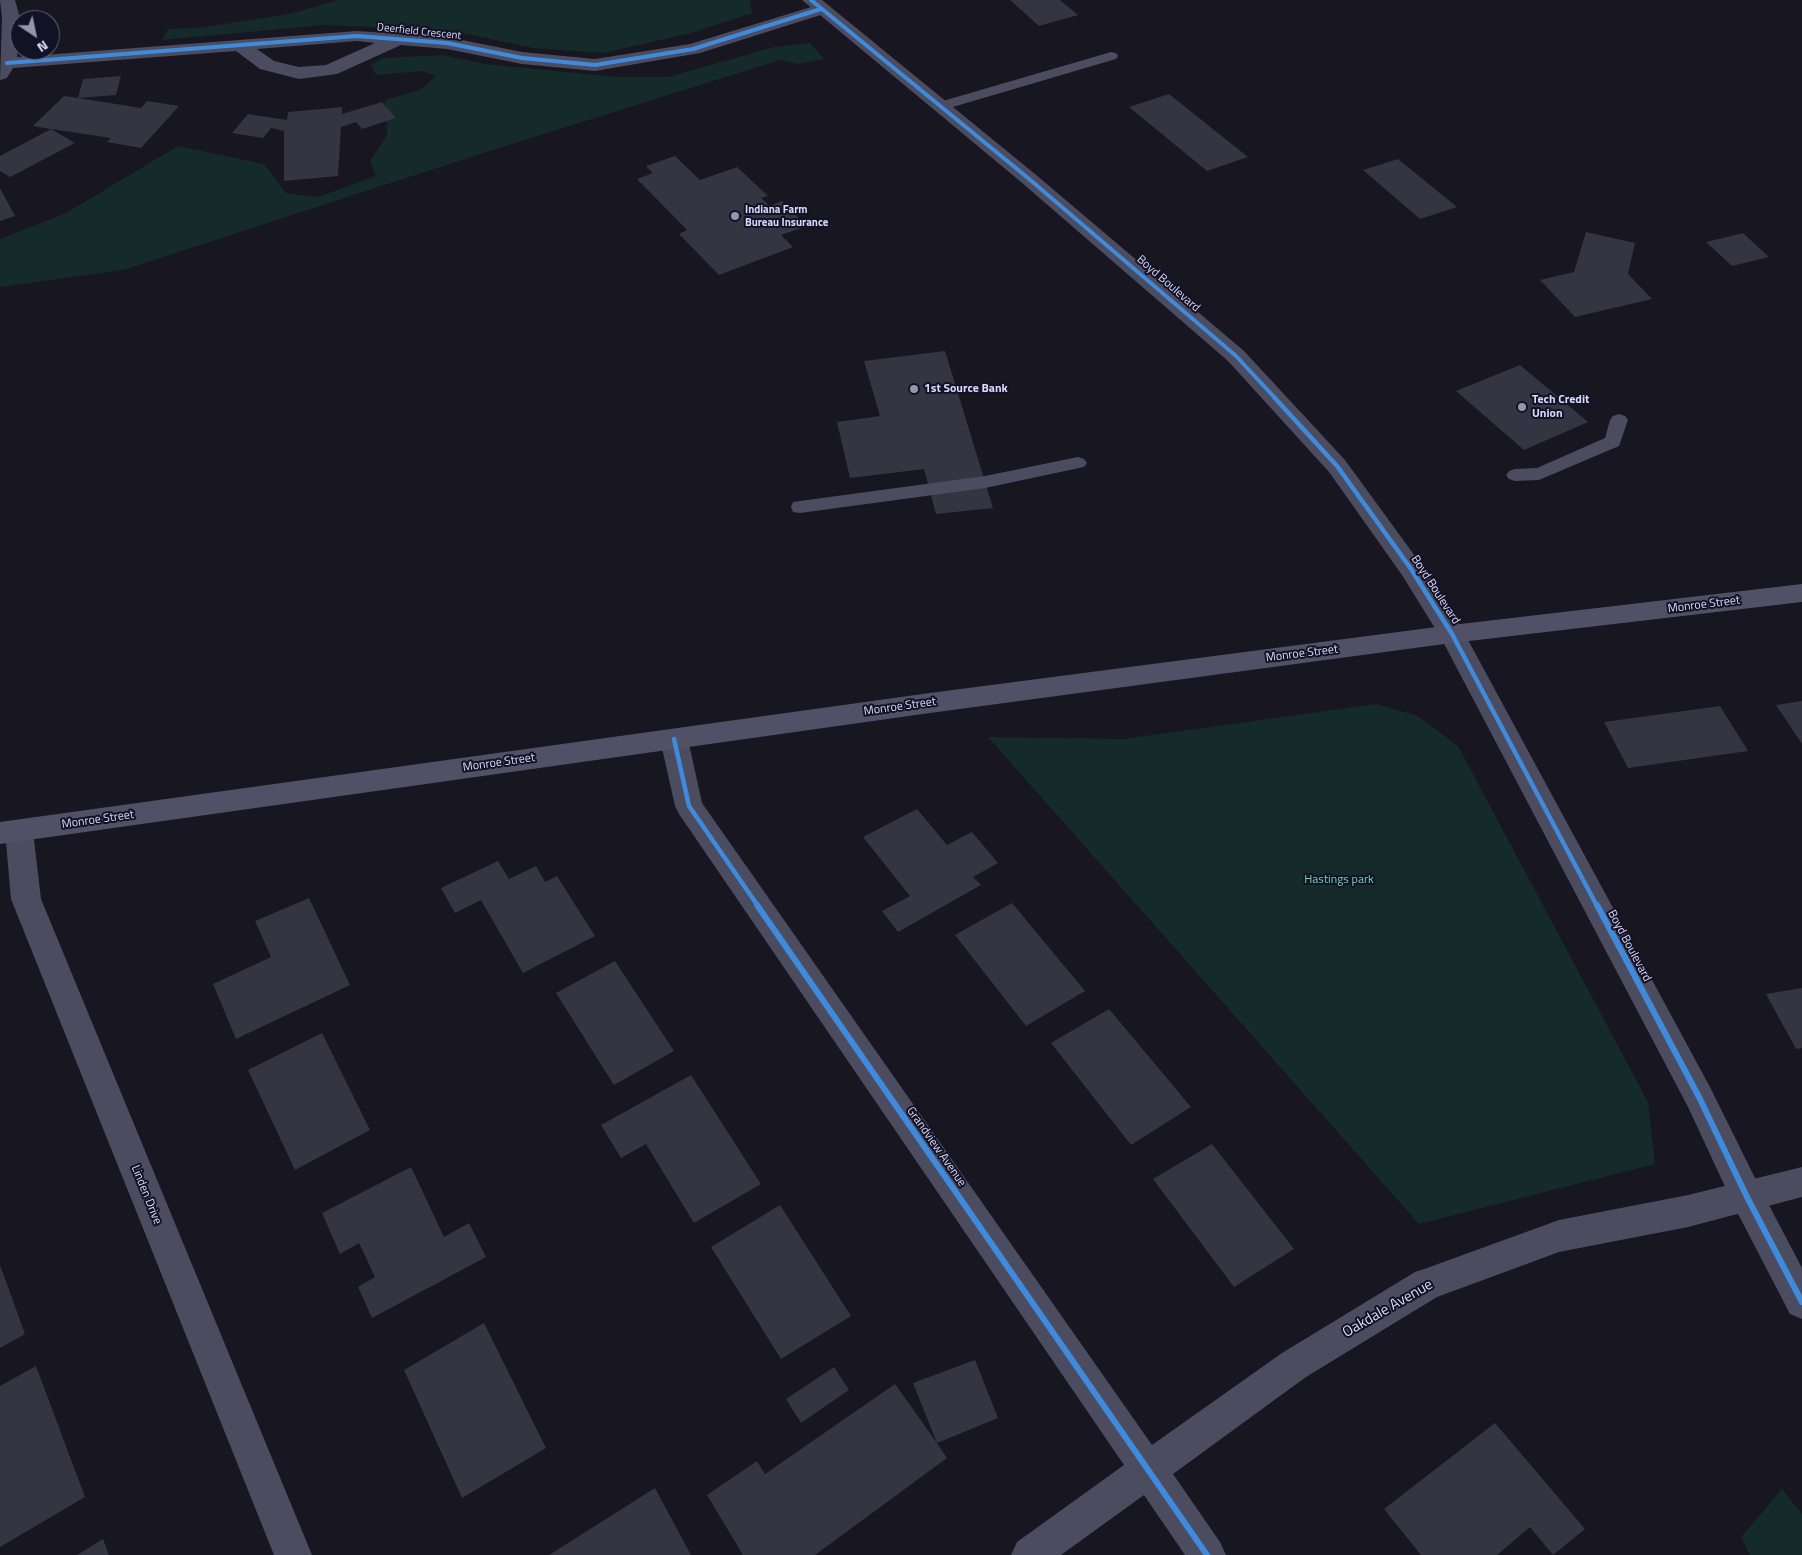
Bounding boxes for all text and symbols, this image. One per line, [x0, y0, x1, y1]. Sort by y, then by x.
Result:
north arrow [10, 10, 60, 60]
street label: Deerfield Crescent [376, 21, 462, 43]
text: N [33, 36, 53, 58]
place label: Indiana Farm Bureau Insurance [745, 203, 828, 229]
marker: Indiana Farm Bureau Insurance [729, 210, 741, 222]
street label: Boyd Boulevard [1133, 253, 1203, 315]
place label: 1st Source Bank [924, 382, 1008, 396]
marker: 1st Source Bank [908, 383, 920, 395]
place label: Tech Credit Union [1532, 393, 1589, 421]
marker: Tech Credit Union [1516, 401, 1528, 413]
street label: Boyd Boulevard [1407, 553, 1463, 627]
street label: Monroe Street [1667, 593, 1741, 617]
street label: Monroe Street [1265, 642, 1339, 666]
street label: Monroe Street [863, 695, 937, 719]
street label: Monroe Street [462, 751, 536, 775]
street label: Monroe Street [61, 808, 135, 832]
park label: Hastings park [1304, 873, 1374, 887]
street label: Boyd Boulevard [1604, 908, 1654, 984]
street label: Grandview Avenue [903, 1104, 969, 1190]
street label: Linden Drive [128, 1163, 164, 1227]
street label: Oakdale Avenue [1340, 1276, 1436, 1342]

